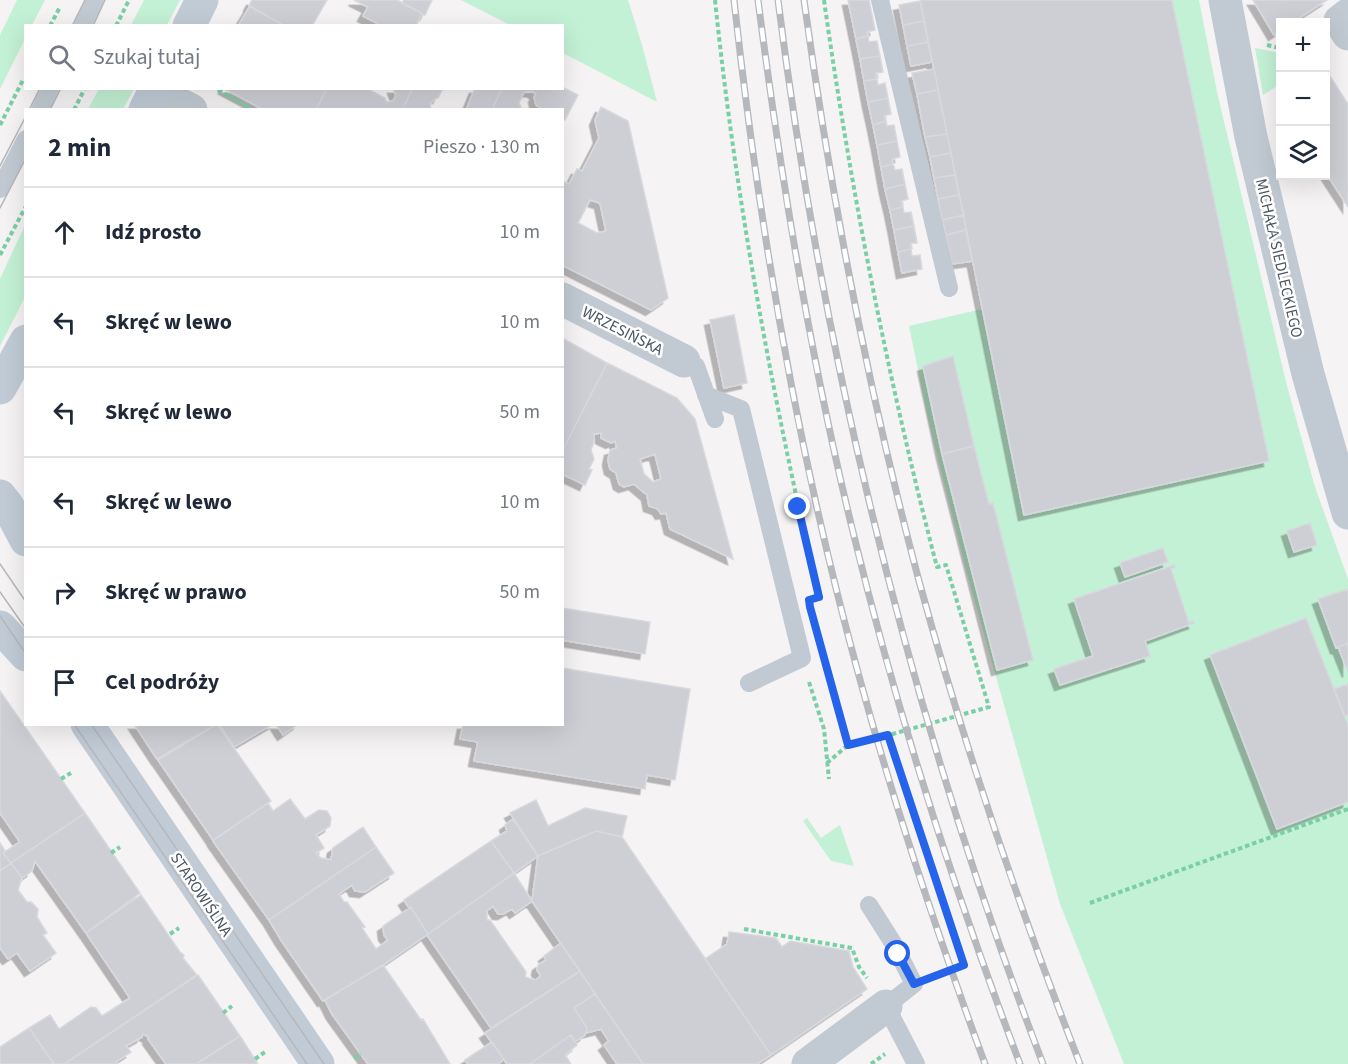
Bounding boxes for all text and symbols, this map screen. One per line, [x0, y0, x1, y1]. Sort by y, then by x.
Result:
map controls [1276, 18, 1330, 180]
button: + [1276, 18, 1330, 72]
search box [24, 24, 564, 90]
icon: search [45, 41, 78, 74]
text: Szukaj tutaj [93, 41, 200, 73]
button: − [1276, 72, 1330, 126]
button: layers [1276, 126, 1330, 180]
text: 2 min [48, 129, 111, 166]
text: Pieszo · 130 m [423, 133, 540, 161]
street label: MICHAŁA SIEDLECKIEGO [1250, 176, 1308, 340]
icon: ahead [48, 216, 81, 249]
text: Idź prosto [105, 216, 202, 248]
text: 10 m [500, 218, 540, 246]
street label: WRZESIŃSKA [578, 301, 667, 361]
icon: left [48, 306, 81, 339]
text: Skręć w lewo [105, 306, 232, 338]
text: 10 m [500, 308, 540, 336]
icon: left [48, 396, 81, 429]
text: Skręć w lewo [105, 396, 232, 428]
text: 50 m [500, 398, 540, 426]
icon: left [48, 486, 81, 519]
text: Skręć w lewo [105, 486, 232, 518]
text: 10 m [500, 488, 540, 516]
route end [784, 493, 810, 519]
icon: right [48, 576, 81, 609]
text: Skręć w prawo [105, 576, 247, 608]
text: 50 m [500, 578, 540, 606]
icon: arrive [48, 666, 81, 699]
text: Cel podróży [105, 666, 219, 698]
street label: STAROWIŚLNA [165, 848, 237, 941]
route start [884, 940, 910, 966]

